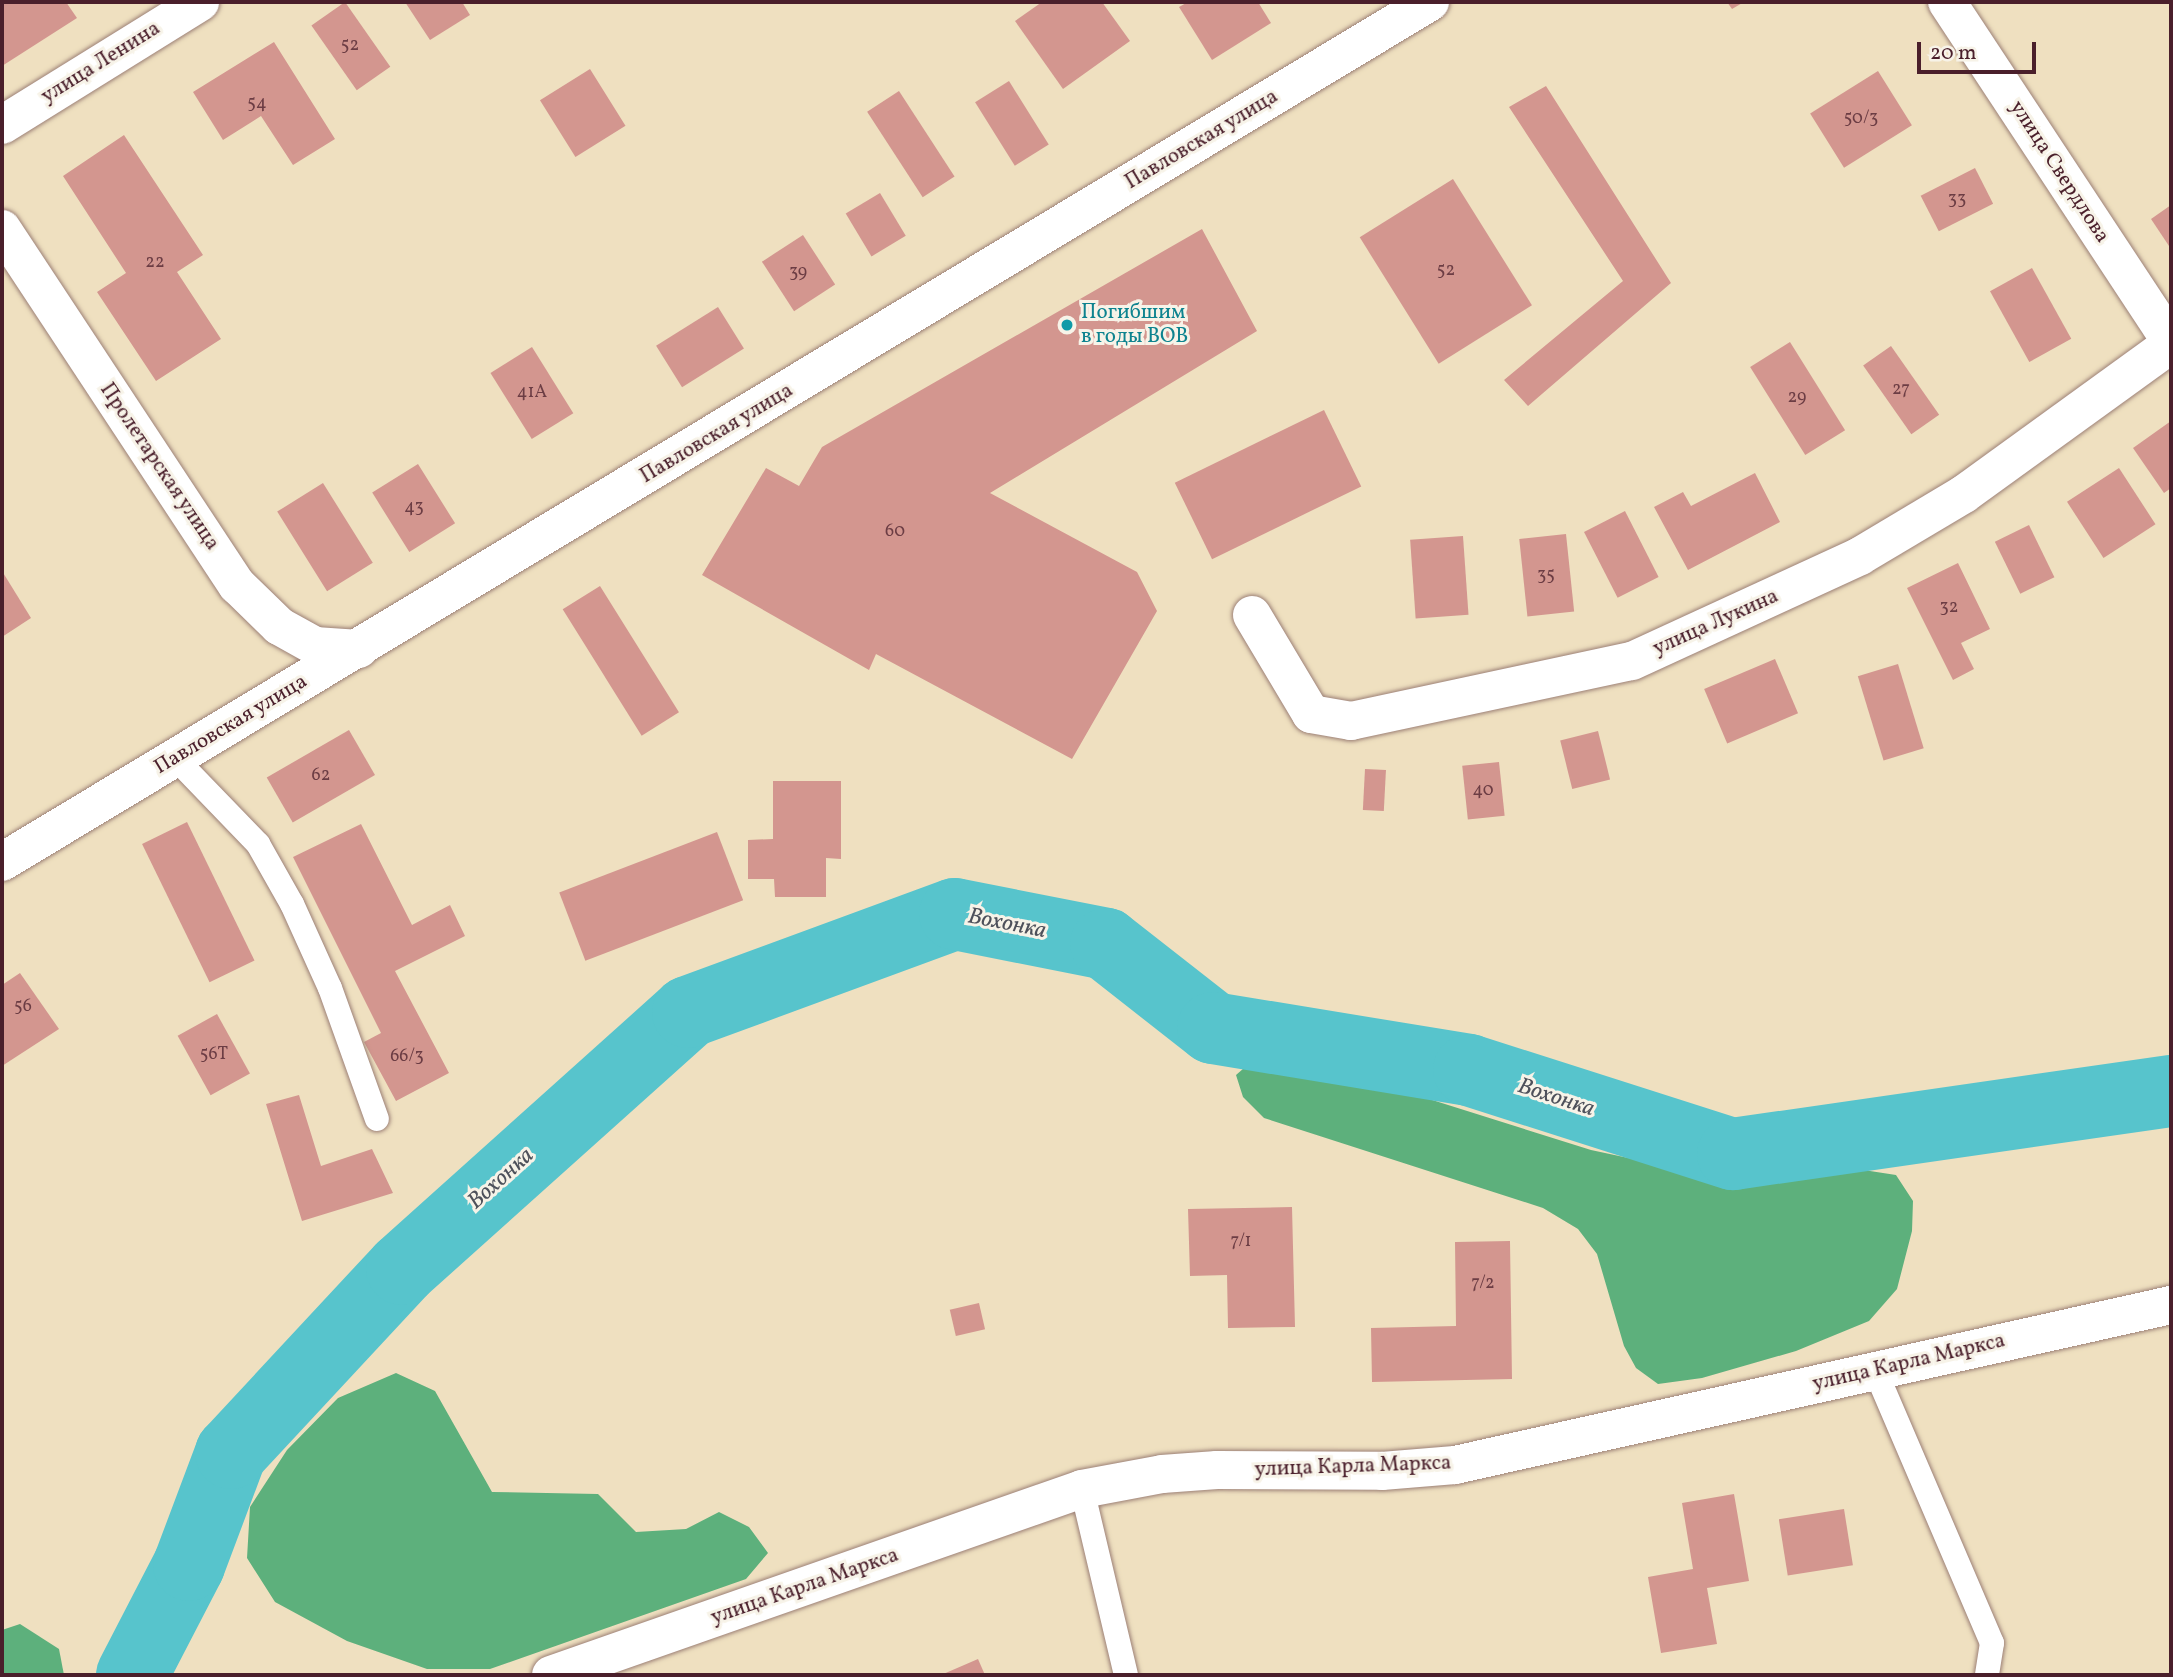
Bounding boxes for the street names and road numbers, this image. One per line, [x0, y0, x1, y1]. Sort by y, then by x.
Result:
street label: улица Ленина [37, 16, 165, 110]
street label: Павловская улица [1121, 84, 1283, 196]
street label: улица Свердлова [2004, 96, 2114, 248]
street label: Пролетарская улица [93, 378, 225, 556]
street label: Павловская улица [636, 378, 798, 490]
street label: улица Лукина [1649, 584, 1783, 662]
street label: Павловская улица [150, 669, 312, 781]
street label: улица Карла Маркса [1810, 1329, 2008, 1397]
street label: улица Карла Маркса [1254, 1451, 1452, 1483]
street label: улица Карла Маркса [708, 1543, 902, 1631]

